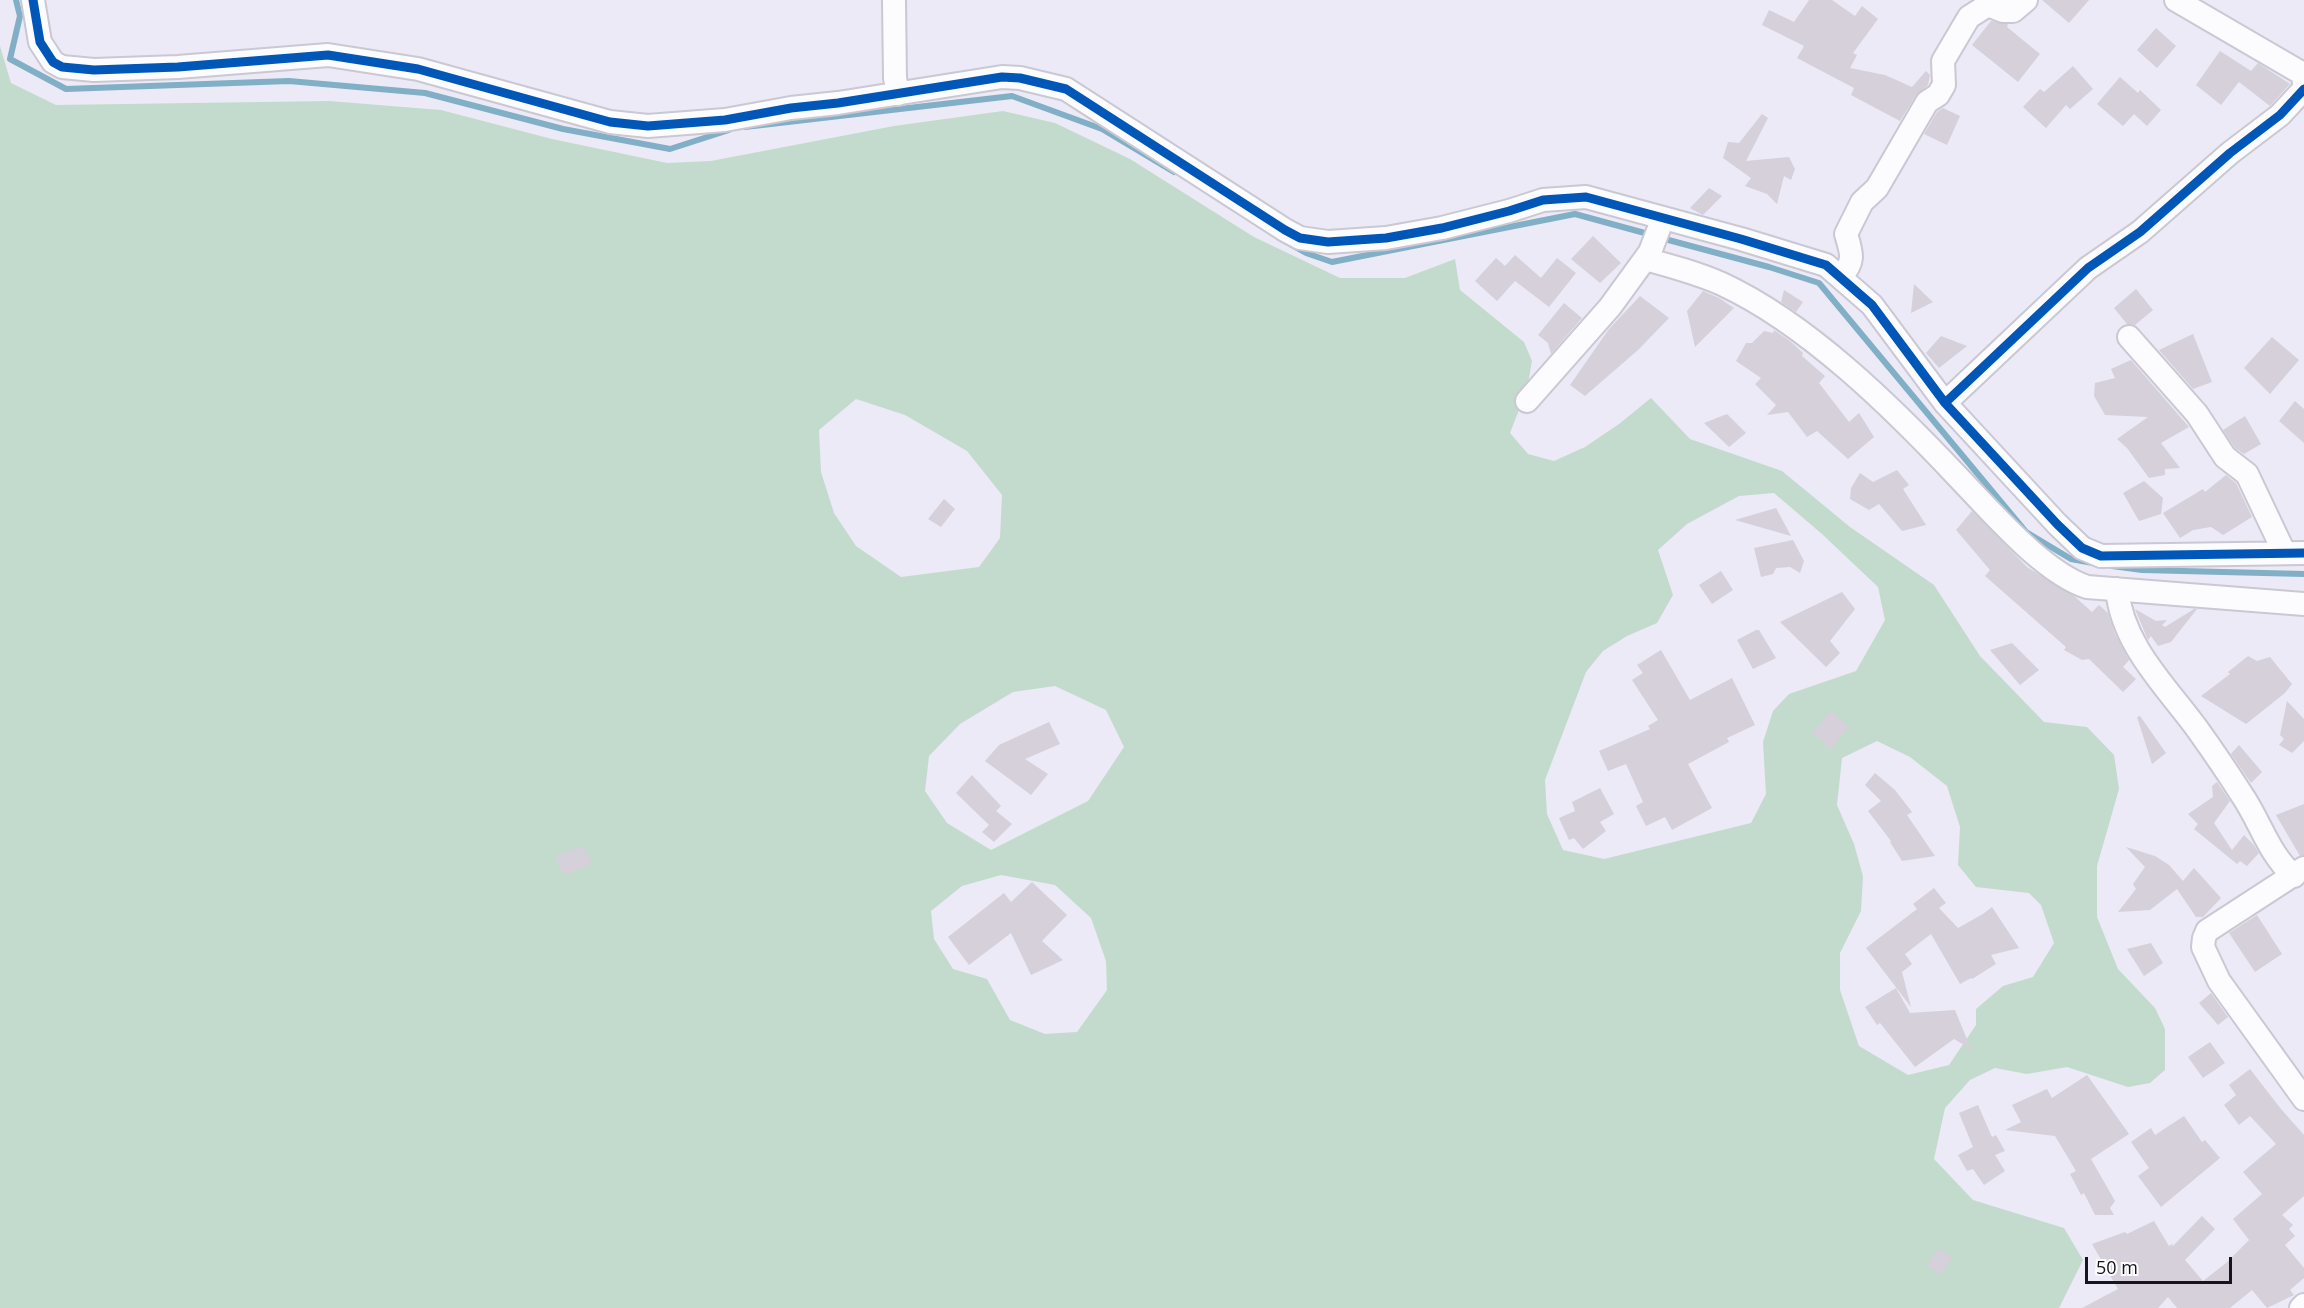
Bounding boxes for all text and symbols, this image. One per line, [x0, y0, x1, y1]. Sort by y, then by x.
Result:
scale bar [2088, 1245, 2235, 1283]
text: 50 m [2096, 1255, 2138, 1279]

